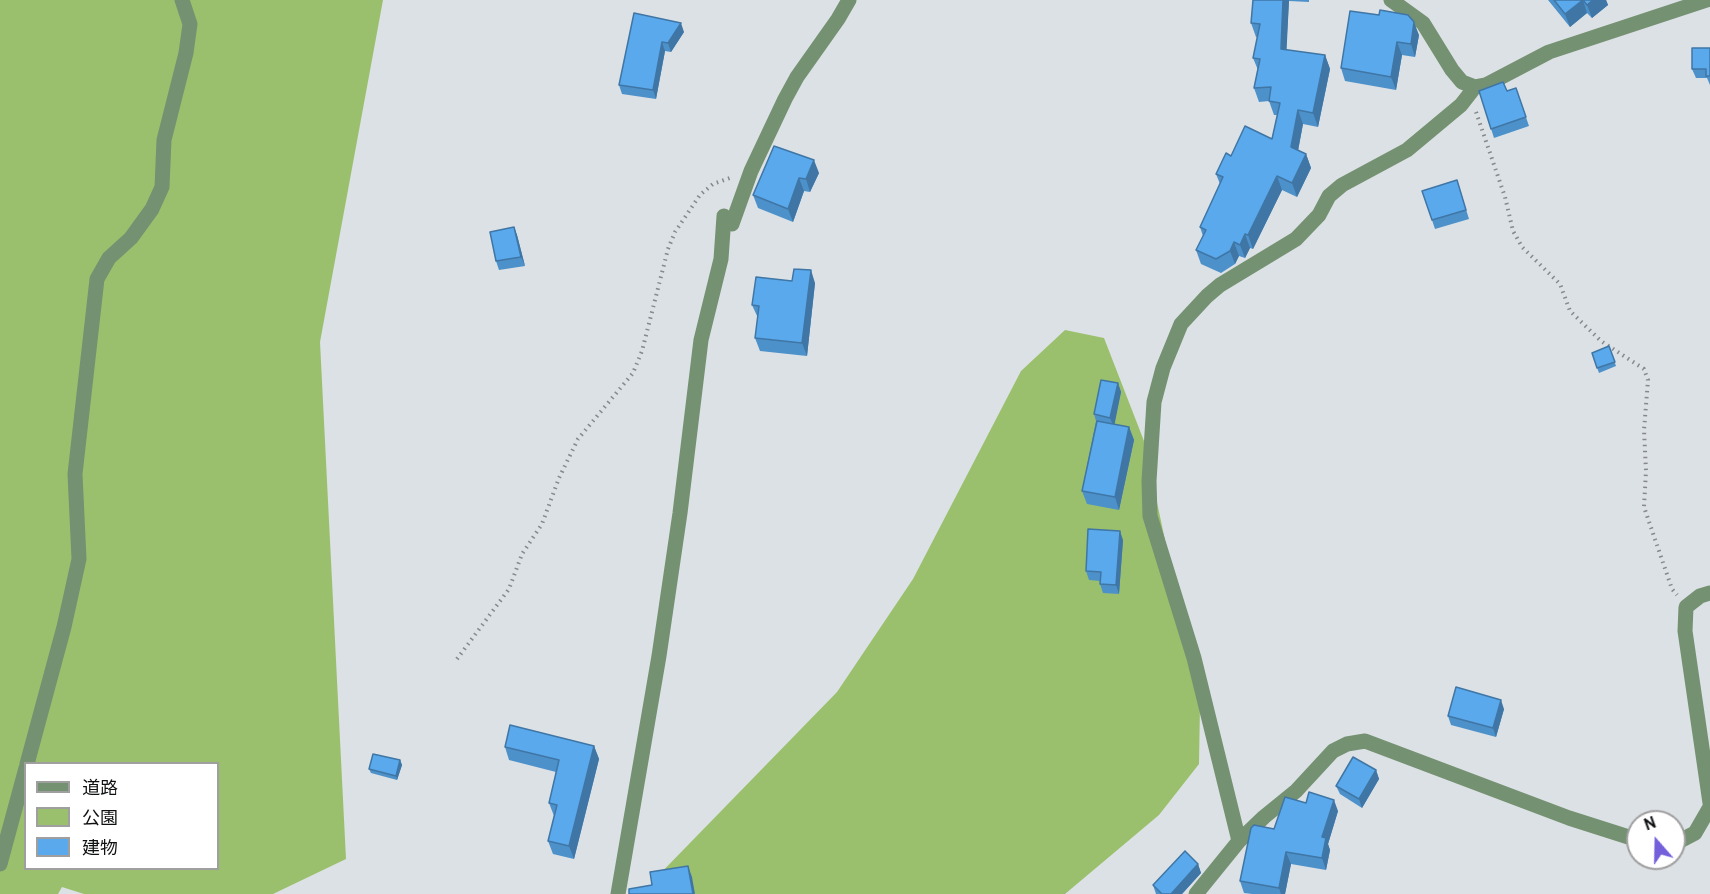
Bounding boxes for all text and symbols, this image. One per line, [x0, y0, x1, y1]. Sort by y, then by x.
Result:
legend [24, 762, 219, 870]
text: 道路 [82, 778, 118, 801]
text: 公園 [82, 808, 118, 831]
north arrow [1626, 810, 1686, 870]
text: N [1642, 814, 1659, 836]
text: 建物 [82, 838, 118, 861]

